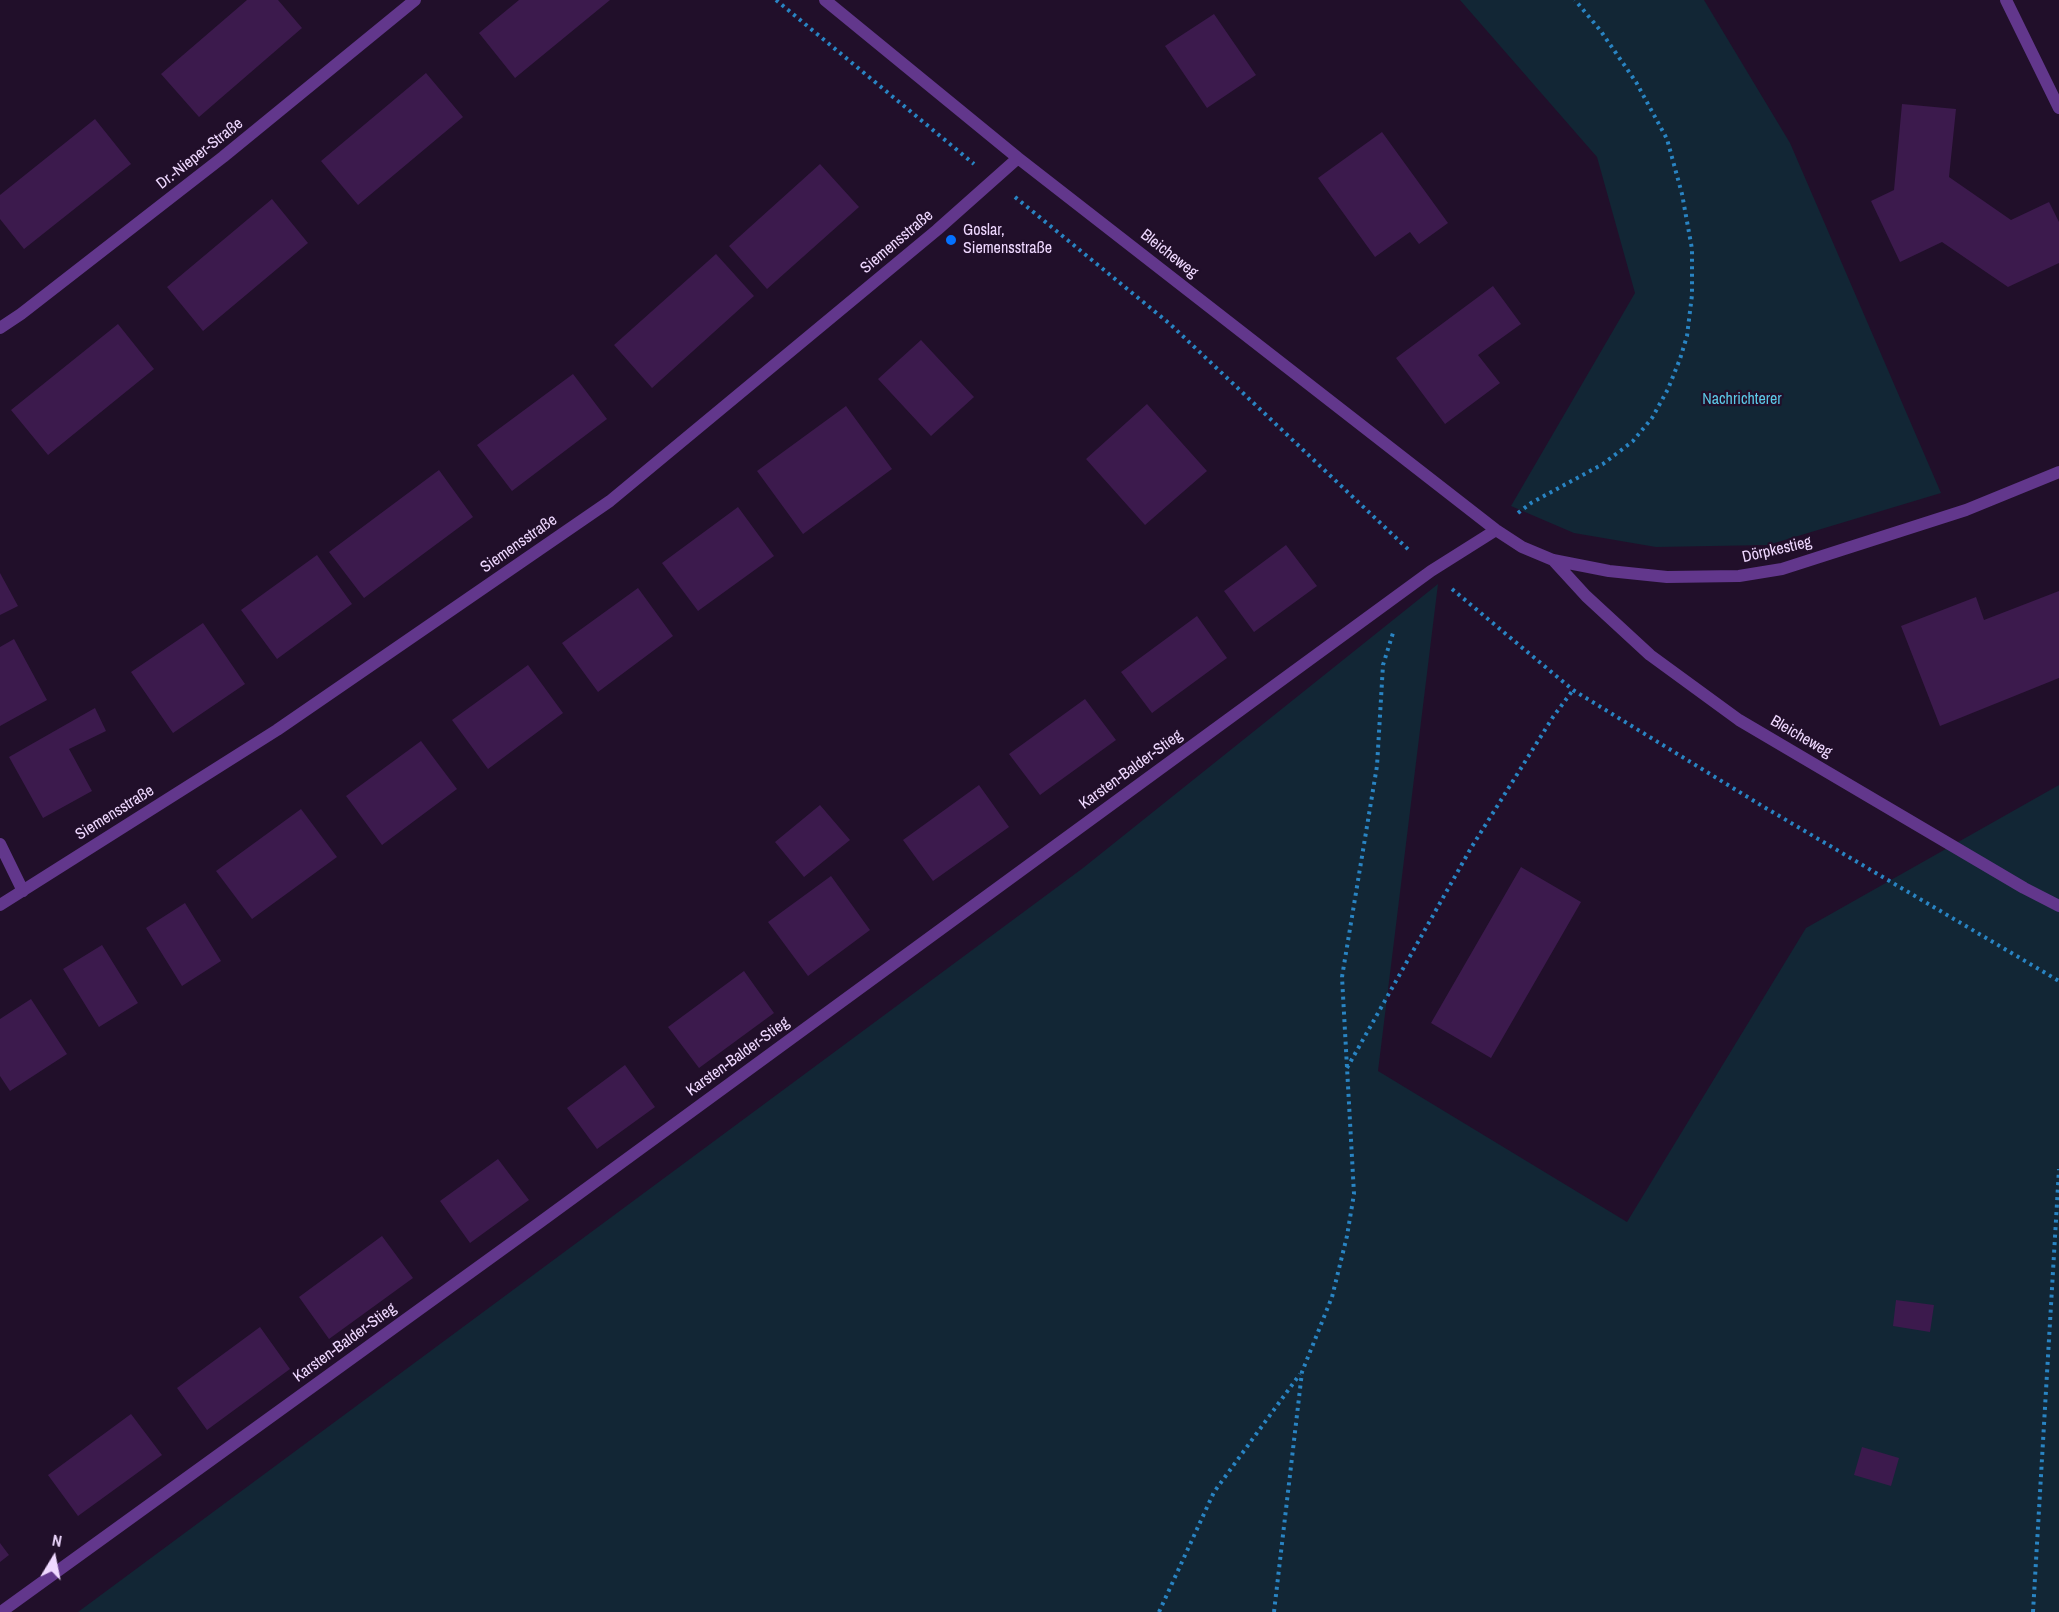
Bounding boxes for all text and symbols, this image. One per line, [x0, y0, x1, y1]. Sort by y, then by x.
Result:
street label: Dr.-Nieper-Straße [153, 114, 247, 194]
street label: Siemensstraße [857, 206, 937, 278]
place label: Goslar, Siemensstraße [963, 221, 1052, 259]
street label: Bleicheweg [1136, 226, 1202, 282]
marker: Goslar, Siemensstraße [944, 233, 958, 247]
park label: Nachrichterer [1702, 390, 1782, 410]
street label: Siemensstraße [477, 511, 561, 577]
street label: Dörpkestieg [1740, 533, 1814, 567]
street label: Bleicheweg [1767, 712, 1835, 762]
street label: Karsten-Balder-Stieg [1076, 726, 1186, 814]
street label: Siemensstraße [72, 781, 158, 845]
street label: Karsten-Balder-Stieg [683, 1013, 793, 1101]
street label: Karsten-Balder-Stieg [290, 1299, 400, 1387]
north arrow [24, 1528, 84, 1588]
text: N [51, 1529, 64, 1552]

